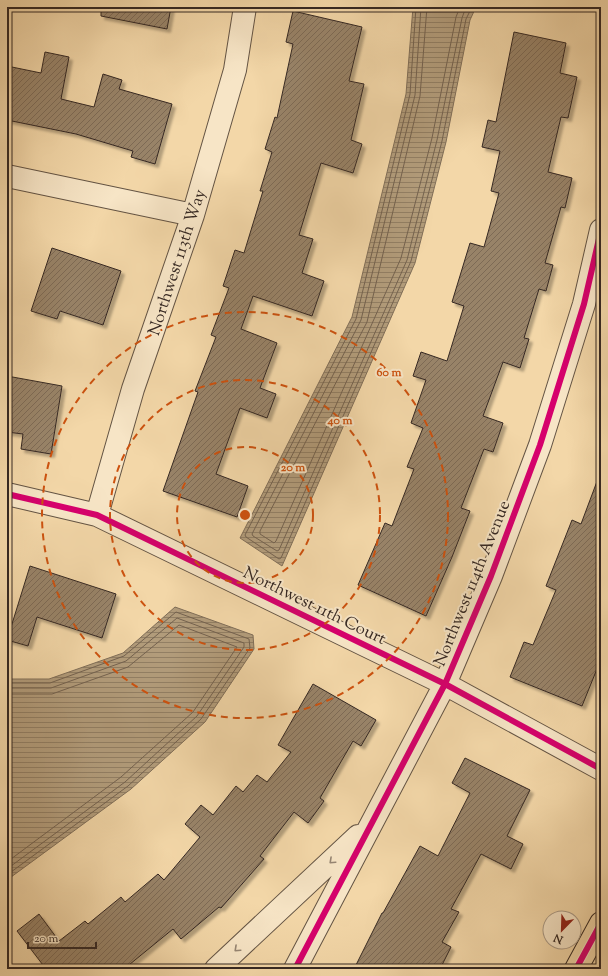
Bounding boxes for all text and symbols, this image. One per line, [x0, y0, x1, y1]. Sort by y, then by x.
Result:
street label: Northwest 113th Way [143, 186, 213, 339]
text: 60 m [377, 364, 401, 382]
text: 40 m [327, 412, 352, 430]
text: 20 m [281, 459, 305, 477]
street label: Northwest 114th Avenue [429, 497, 517, 670]
centre of rings [238, 508, 252, 522]
street label: Northwest 11th Court [239, 562, 390, 652]
one-way arrow [329, 856, 337, 864]
north arrow [542, 910, 582, 950]
scale bar [28, 924, 96, 950]
text: N [551, 929, 567, 948]
text: 20 m [34, 930, 59, 948]
one-way arrow [234, 945, 242, 952]

